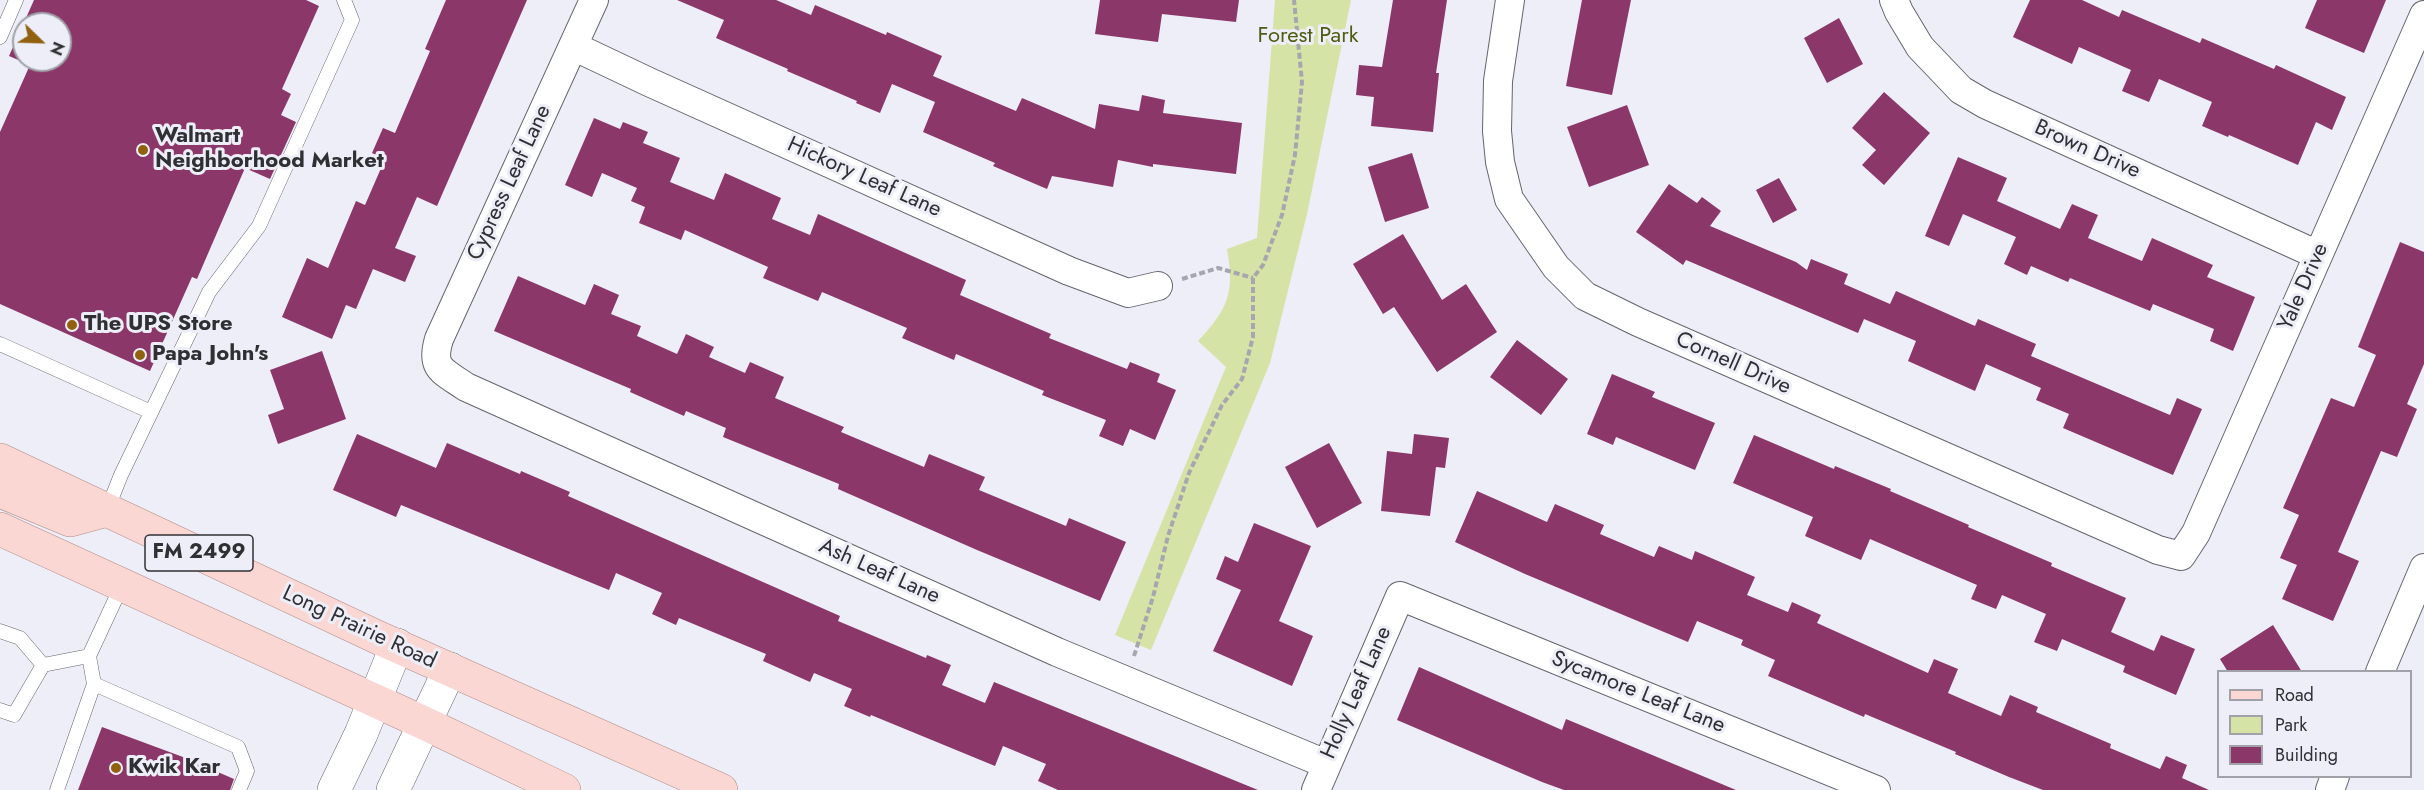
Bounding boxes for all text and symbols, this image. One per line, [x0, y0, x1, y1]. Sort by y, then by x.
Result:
north arrow [12, 12, 72, 72]
park label: Forest Park [1258, 24, 1358, 50]
text: N [44, 38, 70, 59]
street label: Cypress Leaf Lane [462, 101, 558, 265]
street label: Brown Drive [2030, 115, 2144, 185]
place label: Walmart Neighborhood Market [155, 124, 384, 176]
street label: Hickory Leaf Lane [783, 132, 945, 224]
marker: Walmart Neighborhood Market [136, 143, 150, 157]
street label: Yale Drive [2273, 239, 2335, 335]
place label: The UPS Store [84, 312, 233, 338]
marker: The UPS Store [65, 318, 79, 332]
street label: Cornell Drive [1671, 327, 1795, 401]
place label: Papa John's [152, 342, 268, 368]
marker: Papa John's [133, 348, 147, 362]
street label: Ash Leaf Lane [814, 534, 944, 610]
road number: FM 2499 [145, 535, 253, 571]
street label: Long Prairie Road [278, 581, 440, 675]
street label: Holly Leaf Lane [1316, 623, 1398, 763]
street label: Sycamore Leaf Lane [1547, 646, 1729, 740]
legend [2217, 670, 2412, 778]
text: Road [2275, 682, 2314, 708]
text: Park [2275, 712, 2307, 738]
text: Building [2275, 742, 2338, 768]
place label: Kwik Kar [128, 755, 221, 781]
marker: Kwik Kar [109, 761, 123, 775]

